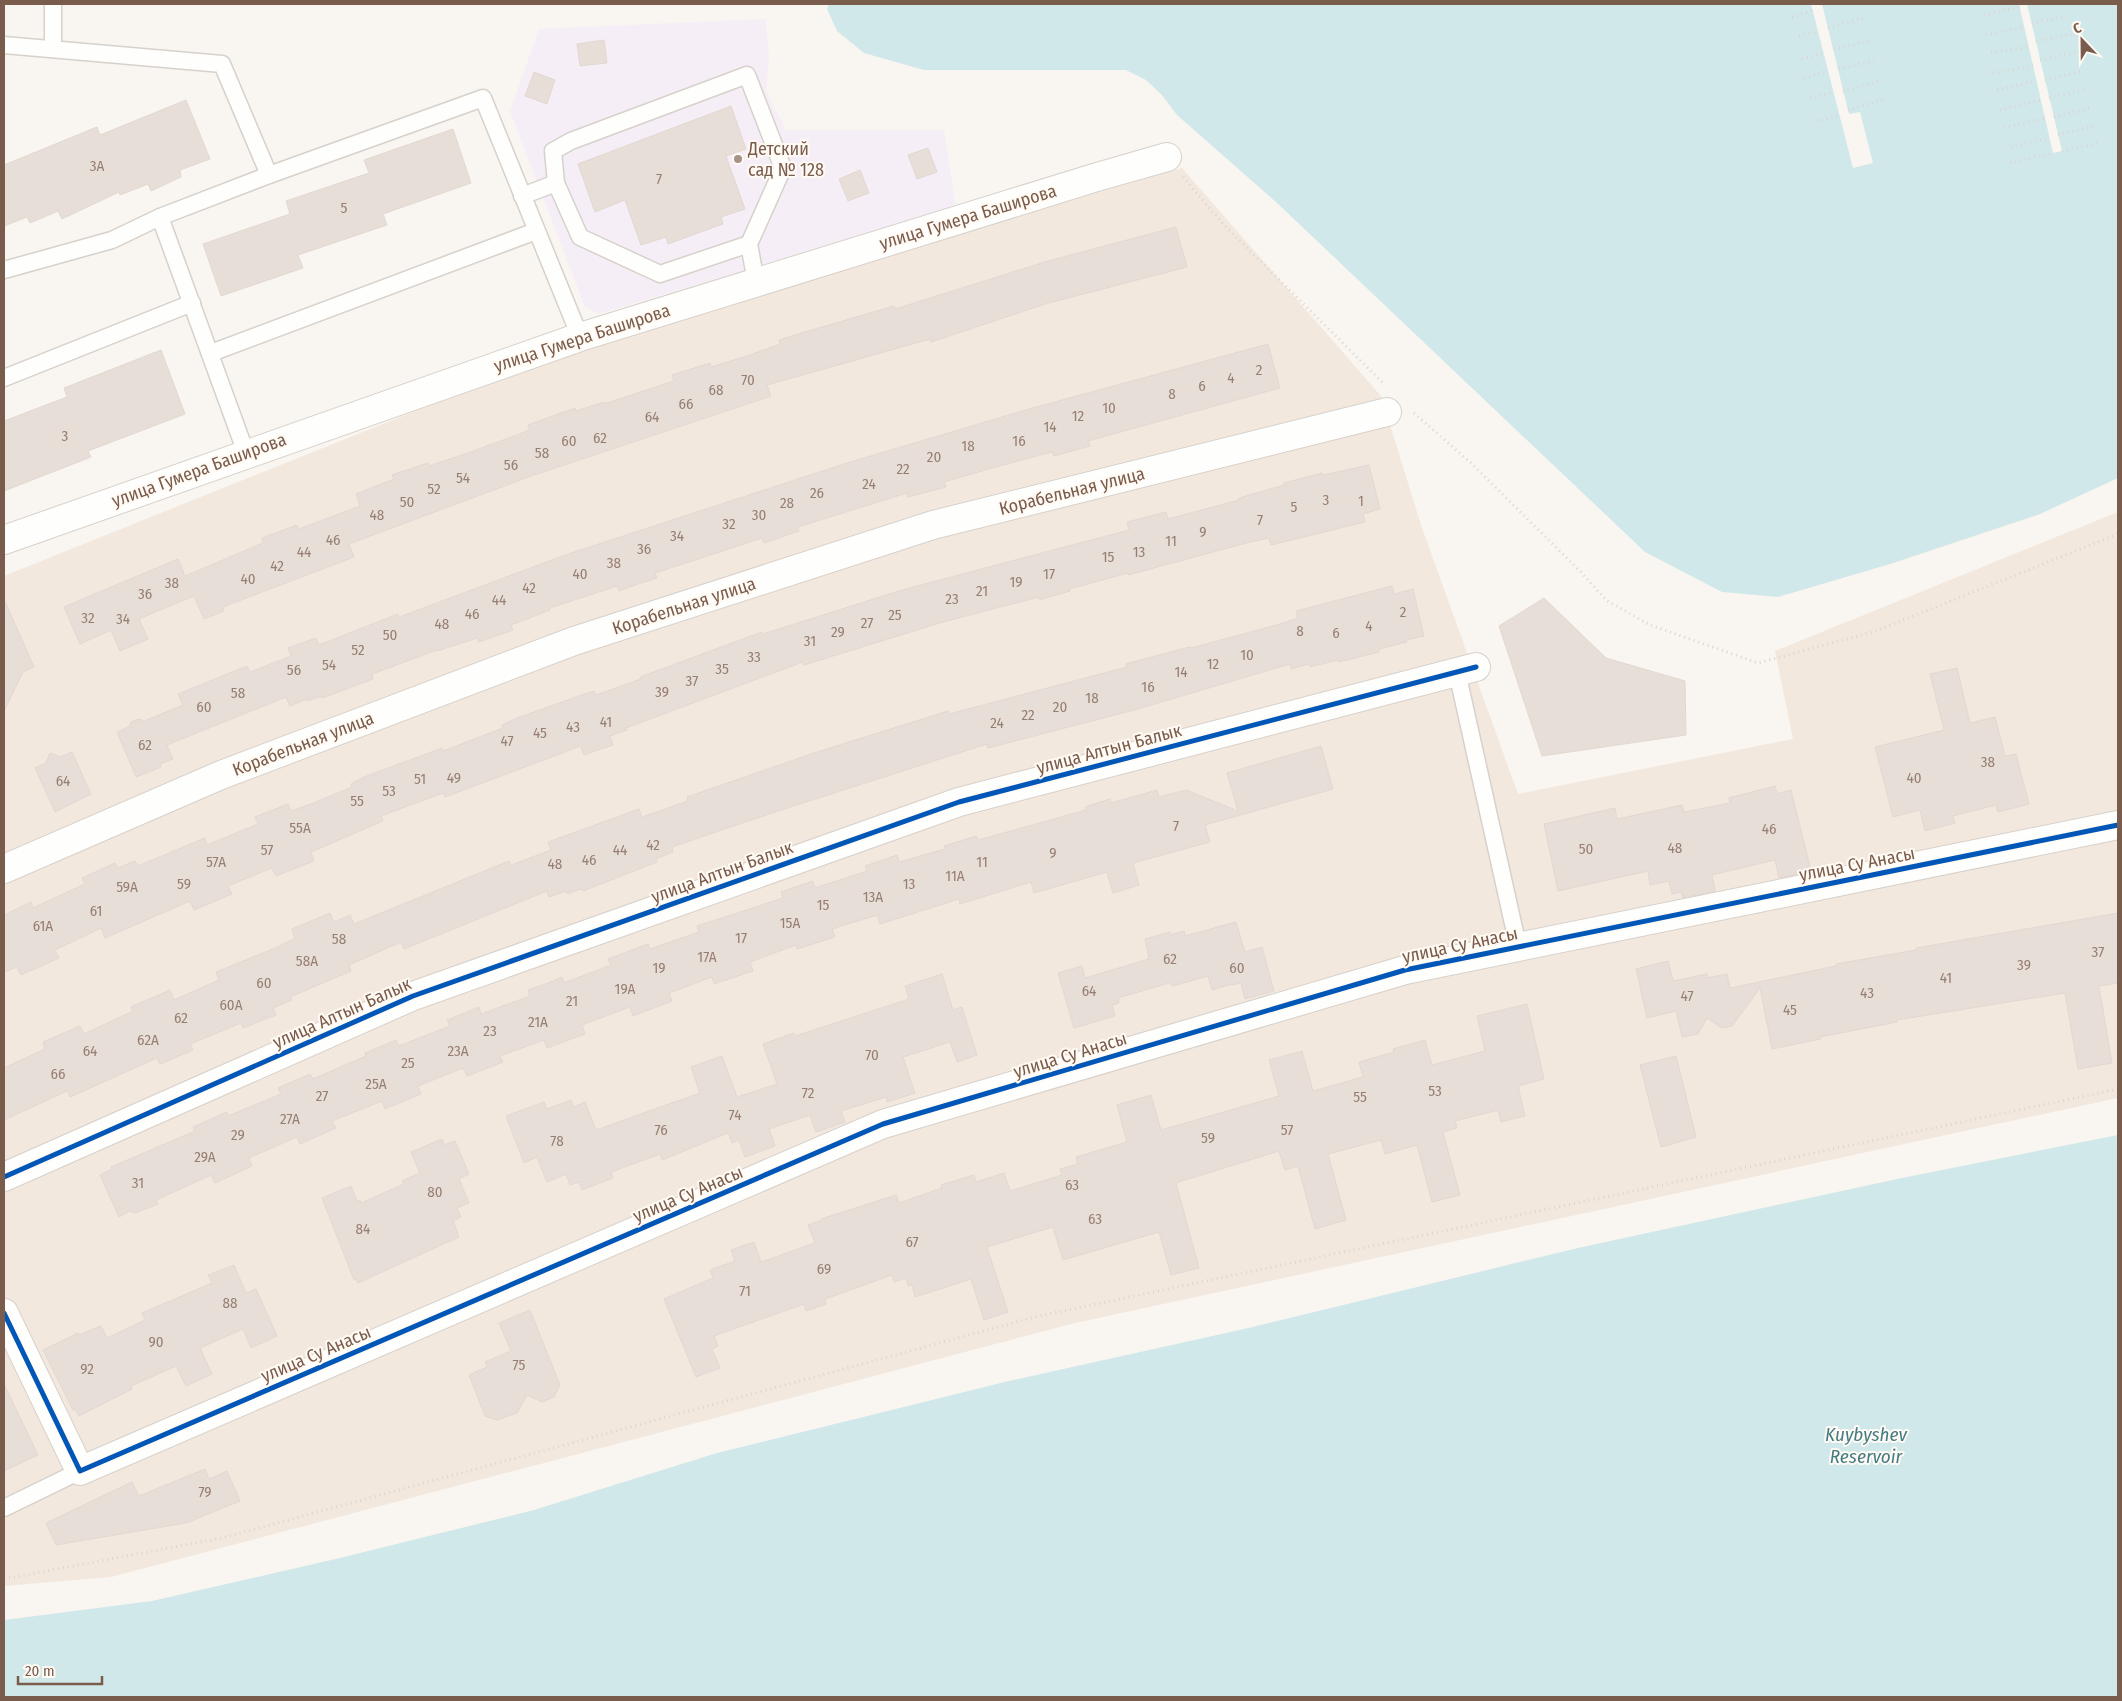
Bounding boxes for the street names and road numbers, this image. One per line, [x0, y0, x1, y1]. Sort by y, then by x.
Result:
street label: улица Гумера Баширова [877, 180, 1059, 254]
street label: улица Гумера Баширова [491, 299, 673, 377]
street label: улица Гумера Баширова [109, 428, 289, 512]
street label: Корабельная улица [997, 462, 1147, 520]
street label: Корабельная улица [610, 572, 759, 640]
street label: Корабельная улица [229, 707, 377, 781]
street label: улица Алтын Балык [1034, 719, 1184, 779]
street label: улица Алтын Балык [648, 836, 796, 908]
street label: улица Су Анасы [1797, 842, 1917, 886]
street label: улица Су Анасы [1400, 922, 1520, 968]
street label: улица Алтын Балык [269, 972, 415, 1053]
street label: улица Су Анасы [1011, 1027, 1129, 1083]
street label: улица Су Анасы [630, 1161, 746, 1227]
street label: улица Су Анасы [258, 1321, 374, 1387]

